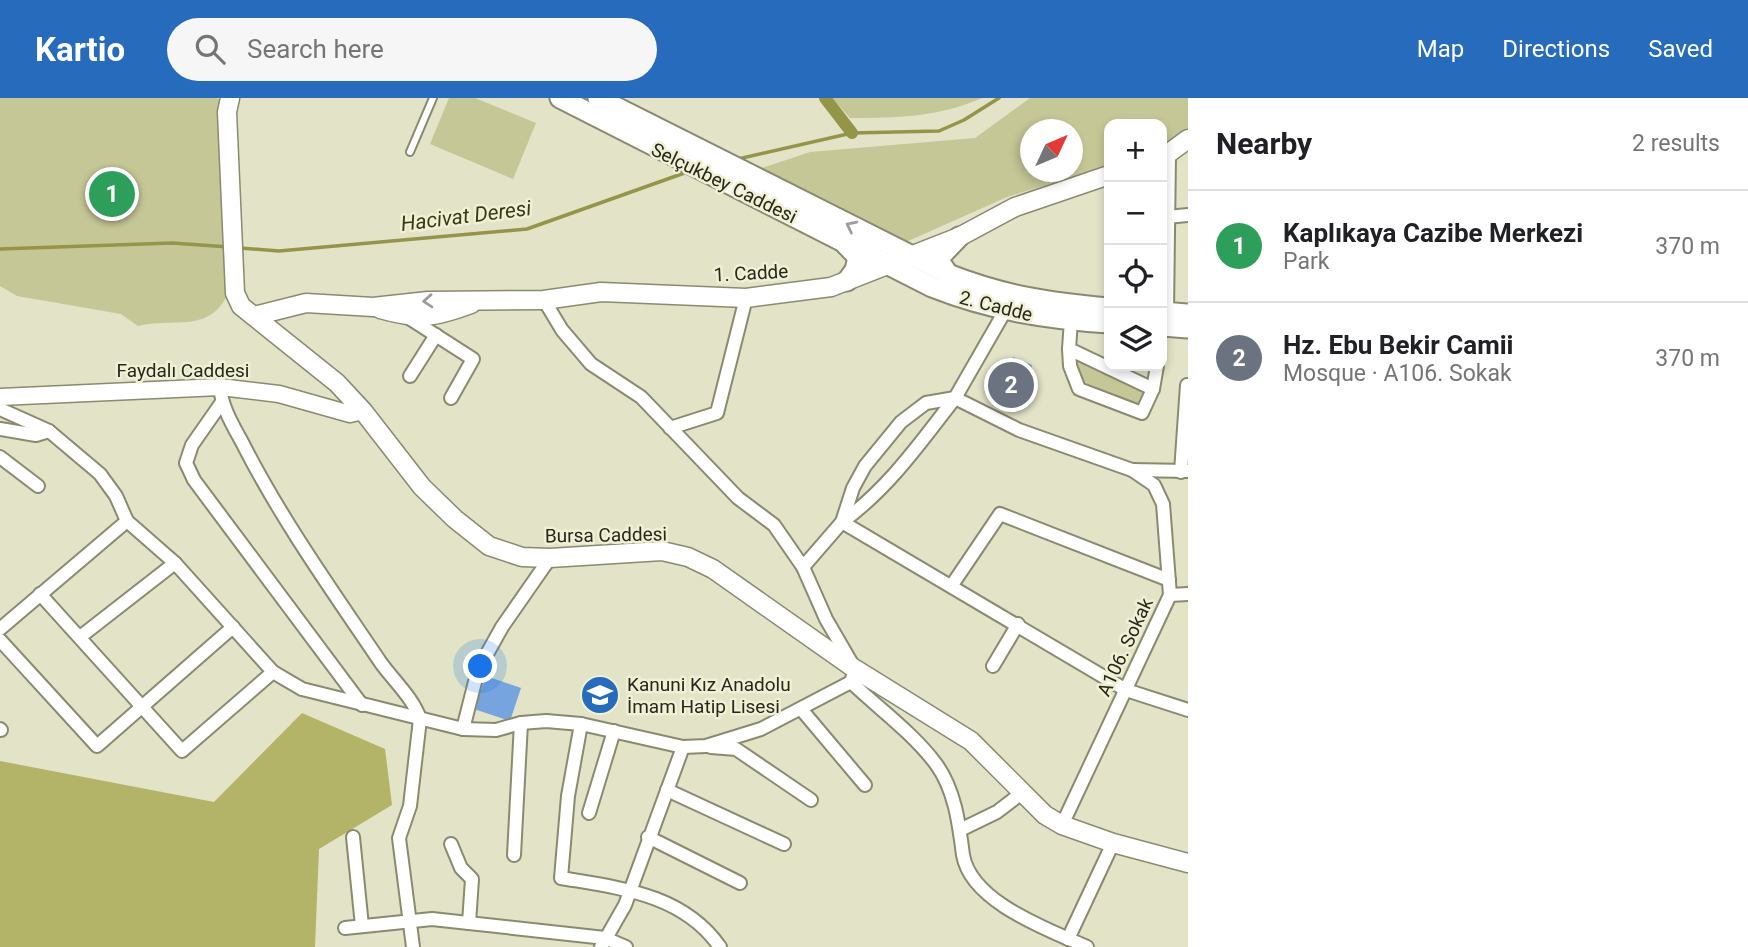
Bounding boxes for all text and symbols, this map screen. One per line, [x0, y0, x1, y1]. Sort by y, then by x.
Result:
search box [167, 18, 657, 81]
text: Kartio [35, 30, 125, 69]
icon: search [191, 30, 229, 68]
text: Search here [247, 34, 384, 64]
text: Map [1417, 35, 1464, 63]
text: Directions [1502, 35, 1610, 63]
text: Saved [1648, 35, 1713, 63]
north arrow [1020, 119, 1083, 182]
map controls [1104, 119, 1167, 371]
button: + [1104, 119, 1167, 182]
text: Nearby [1216, 126, 1312, 161]
text: 2 results [1632, 130, 1720, 157]
street label: Selçukbey Caddesi [648, 138, 800, 228]
pin: 1 [89, 168, 135, 220]
button: − [1104, 182, 1167, 245]
water label: Hacivat Deresi [400, 196, 533, 236]
text: Kaplıkaya Cazibe Merkezi [1283, 218, 1583, 248]
one-way arrow [846, 221, 858, 235]
text: 1 [1232, 233, 1246, 260]
text: 370 m [1655, 233, 1720, 260]
button: locate [1104, 245, 1167, 308]
text: Park [1283, 248, 1329, 275]
street label: 1. Cadde [713, 260, 789, 286]
street label: 2. Cadde [957, 286, 1035, 326]
one-way arrow [422, 294, 433, 309]
button: layers [1104, 308, 1167, 371]
text: Hz. Ebu Bekir Camii [1283, 330, 1513, 360]
text: 2 [1232, 345, 1246, 372]
text: 370 m [1655, 345, 1720, 372]
street label: Faydalı Caddesi [117, 359, 249, 382]
pin: 2 [988, 359, 1034, 411]
text: Mosque · A106. Sokak [1283, 360, 1512, 387]
street label: Bursa Caddesi [545, 522, 667, 548]
street label: A106. Sokak [1092, 594, 1158, 700]
your location [463, 649, 497, 683]
place label: Kanuni Kız Anadolu İmam Hatip Lisesi [627, 673, 791, 718]
school or university icon: Kanuni Kız Anadolu İmam Hatip Lisesi [579, 674, 621, 716]

